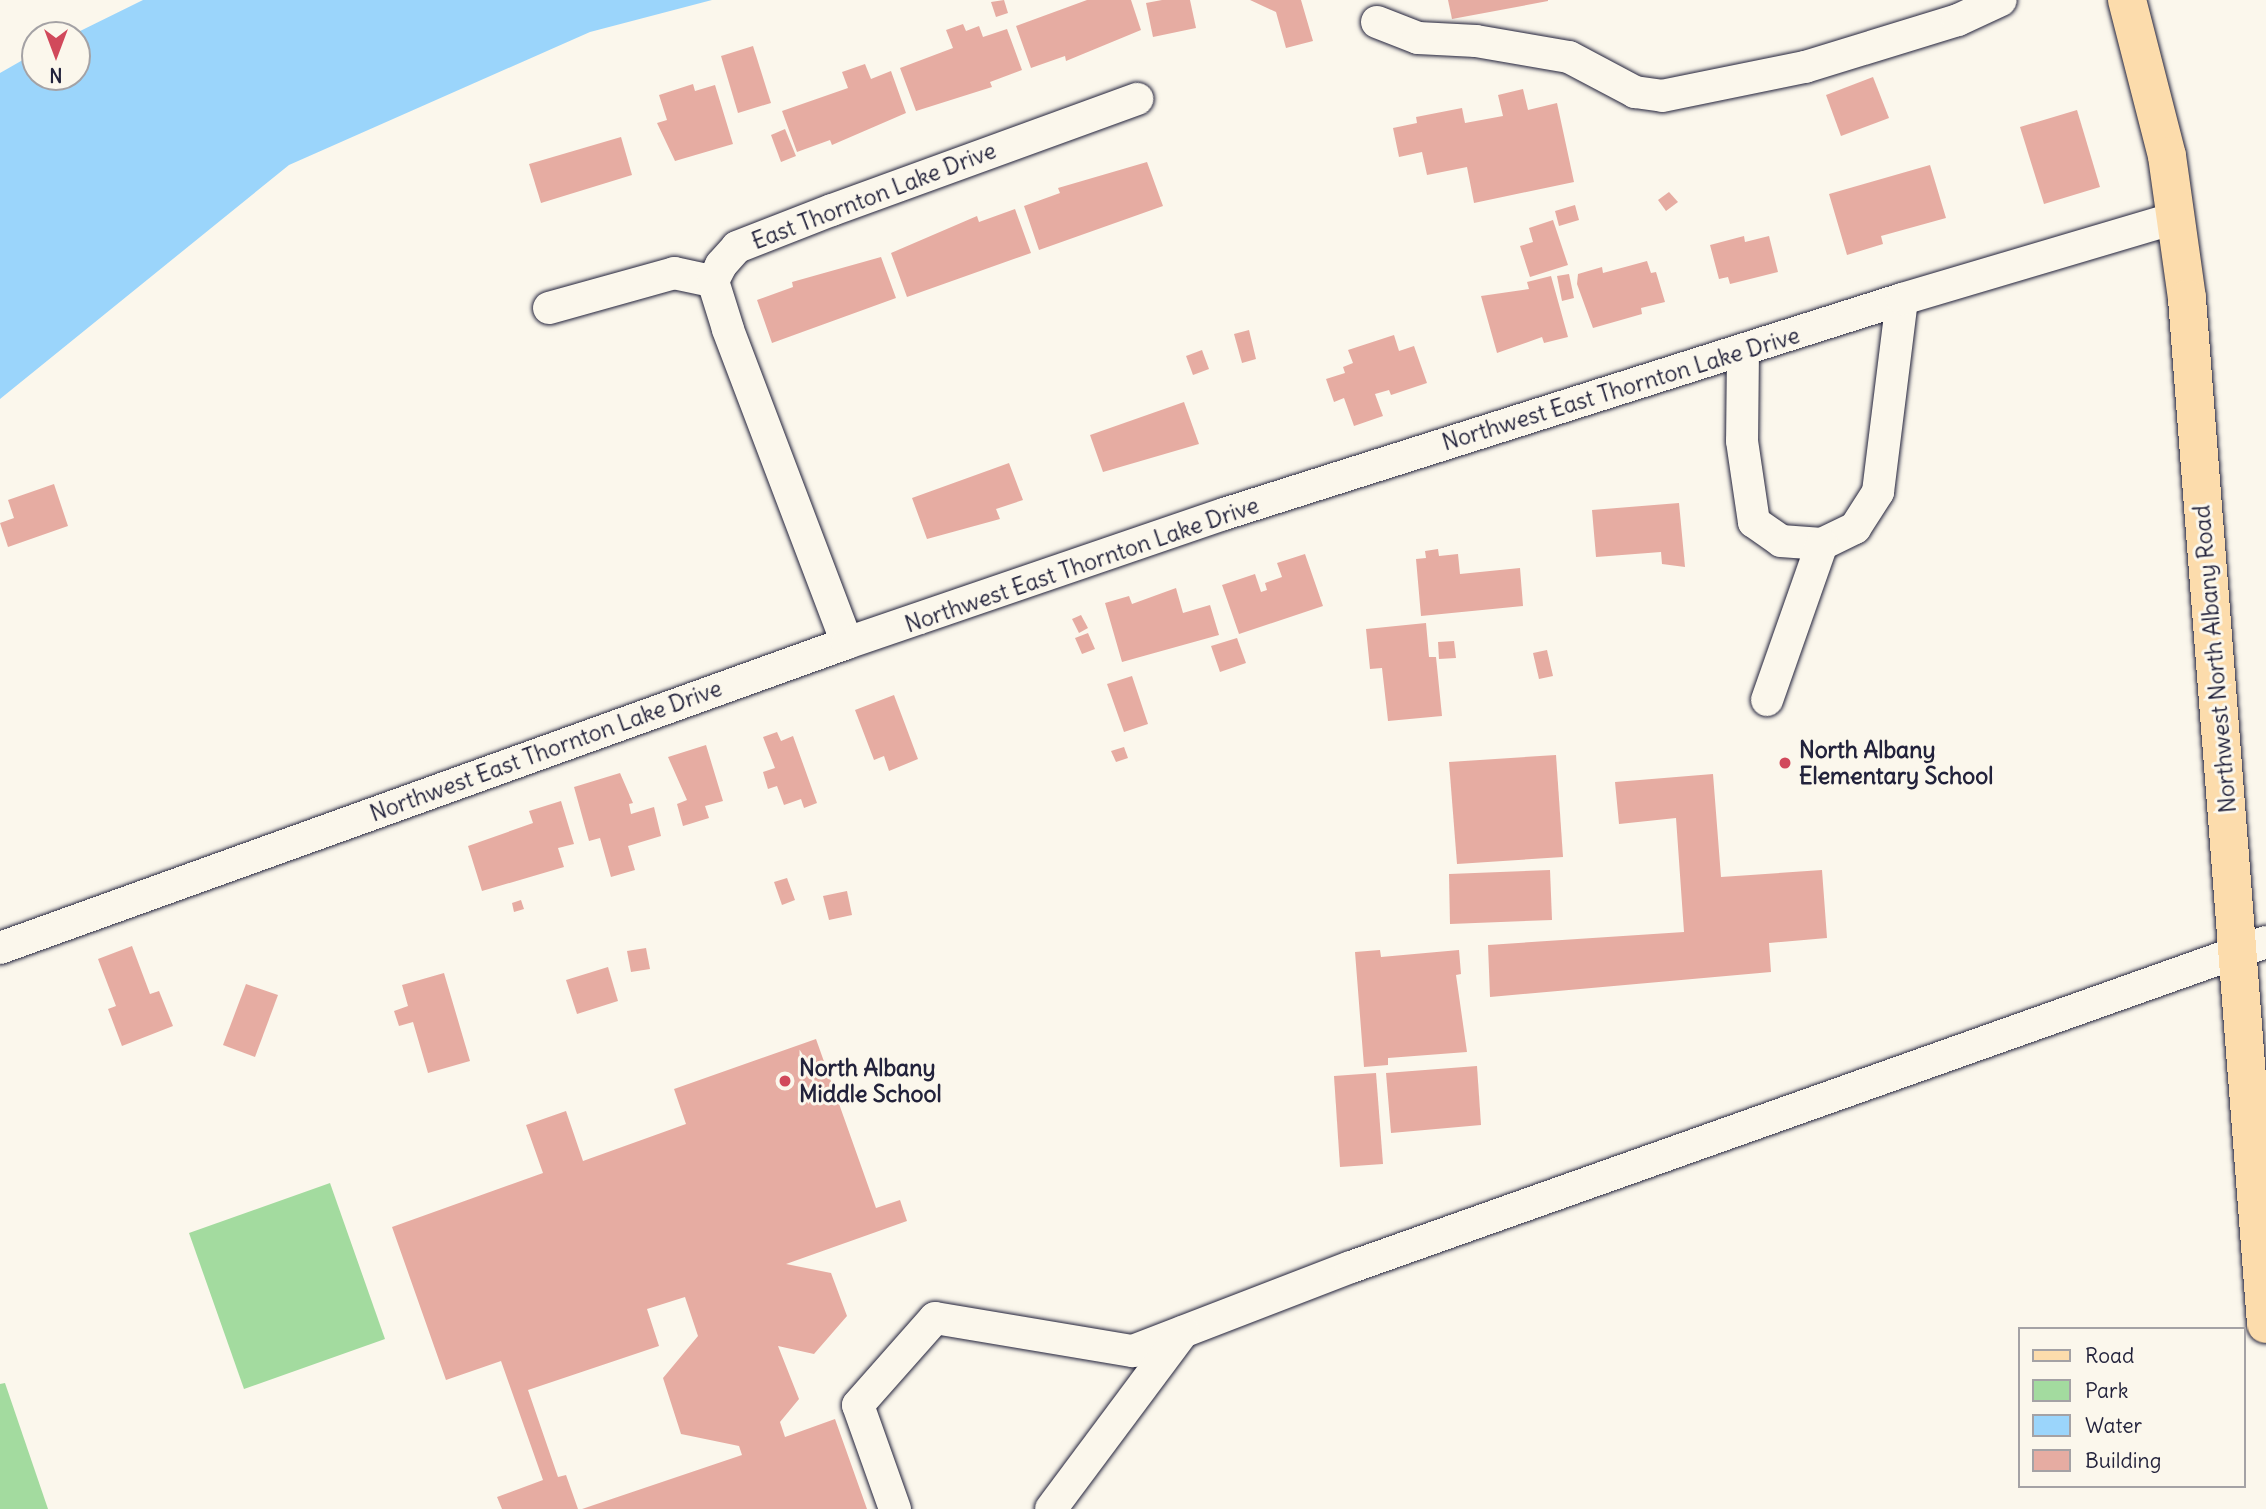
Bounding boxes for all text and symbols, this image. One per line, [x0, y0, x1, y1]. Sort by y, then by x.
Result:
north arrow [21, 21, 91, 91]
text: N [49, 63, 63, 87]
street label: East Thornton Lake Drive [748, 137, 1000, 255]
street label: Northwest East Thornton Lake Drive [1439, 321, 1803, 457]
street label: Northwest East Thornton Lake Drive [901, 491, 1263, 639]
street label: Northwest North Albany Road [2188, 504, 2242, 814]
street label: Northwest East Thornton Lake Drive [366, 674, 726, 828]
place label: North Albany Elementary School [1799, 736, 1993, 790]
marker: North Albany Elementary School [1777, 755, 1793, 771]
place label: North Albany Middle School [799, 1054, 942, 1108]
marker: North Albany Middle School [777, 1073, 793, 1089]
legend [2018, 1327, 2245, 1488]
text: Road [2085, 1342, 2134, 1369]
text: Park [2085, 1377, 2128, 1404]
text: Water [2085, 1412, 2142, 1439]
text: Building [2085, 1447, 2161, 1474]

